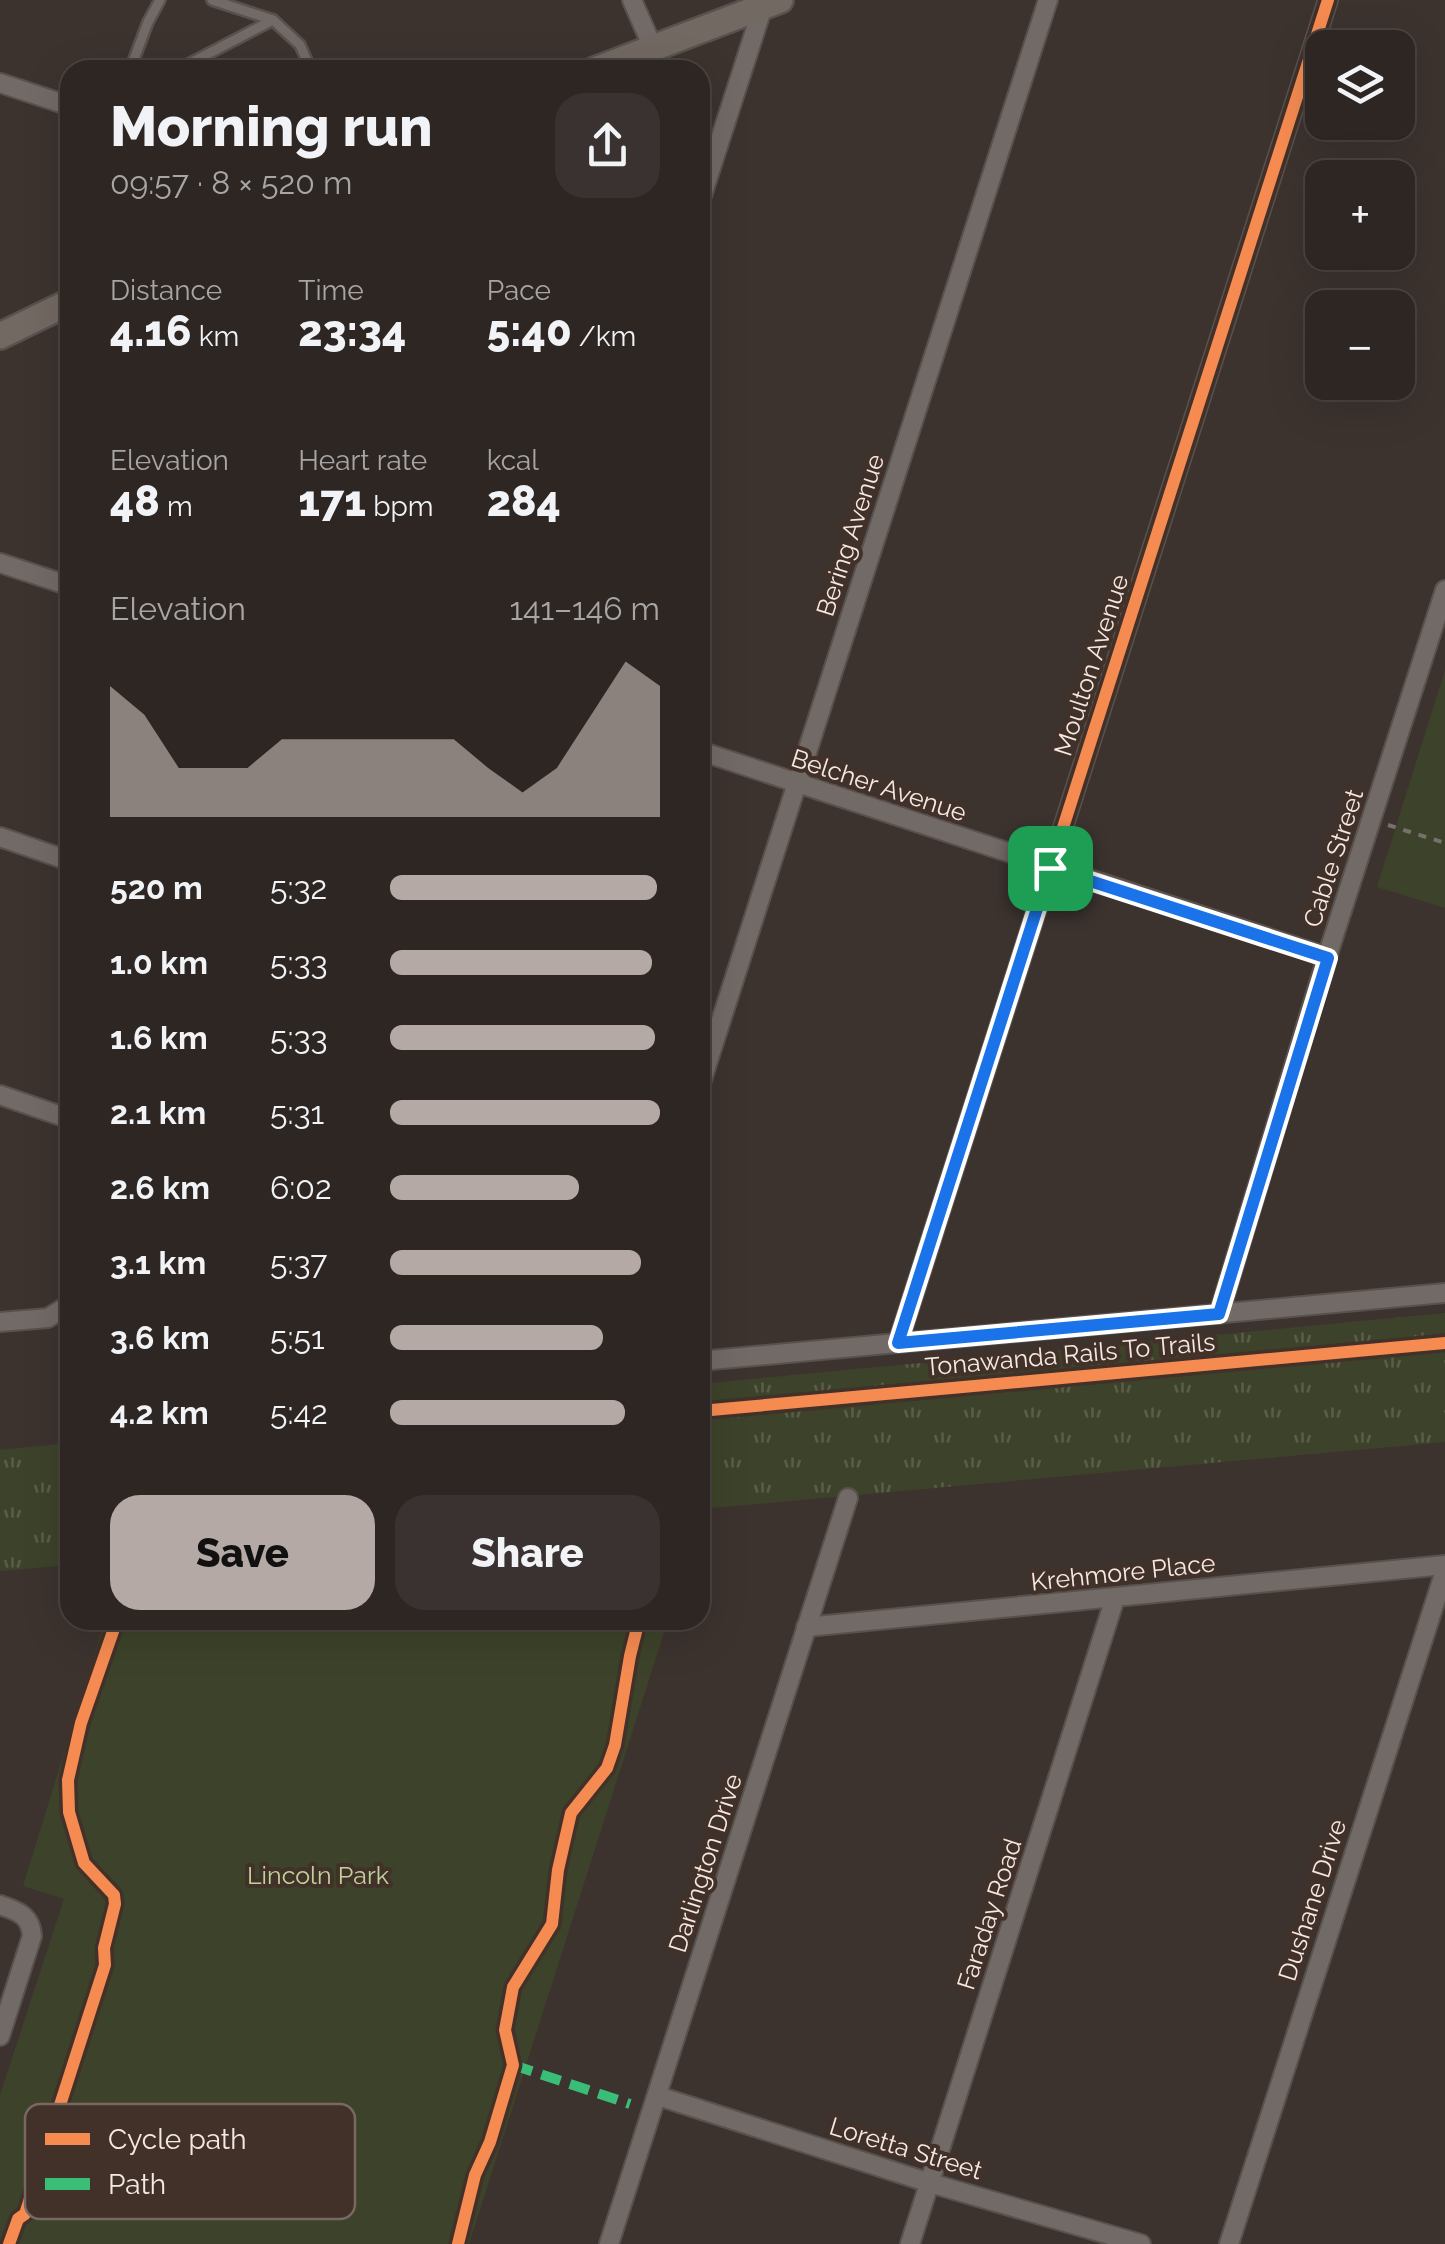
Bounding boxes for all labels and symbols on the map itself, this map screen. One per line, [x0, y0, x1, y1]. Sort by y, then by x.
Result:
street label: Bering Avenue [810, 450, 890, 620]
street label: Moulton Avenue [1048, 570, 1134, 760]
street label: Belcher Avenue [788, 743, 970, 827]
street label: Cable Street [1297, 785, 1370, 931]
pin [1008, 826, 1093, 911]
street label: Tonawanda Rails To Trails [924, 1326, 1216, 1382]
street label: Krehmore Place [1029, 1547, 1217, 1597]
street label: Darlington Drive [662, 1770, 748, 1956]
street label: Dushane Drive [1272, 1815, 1352, 1985]
street label: Faraday Road [950, 1835, 1028, 1993]
park label: Lincoln Park [247, 1860, 390, 1890]
legend [25, 2104, 355, 2219]
street label: Loretta Street [826, 2111, 987, 2186]
text: Cycle path [108, 2123, 247, 2156]
text: Path [108, 2168, 166, 2201]

